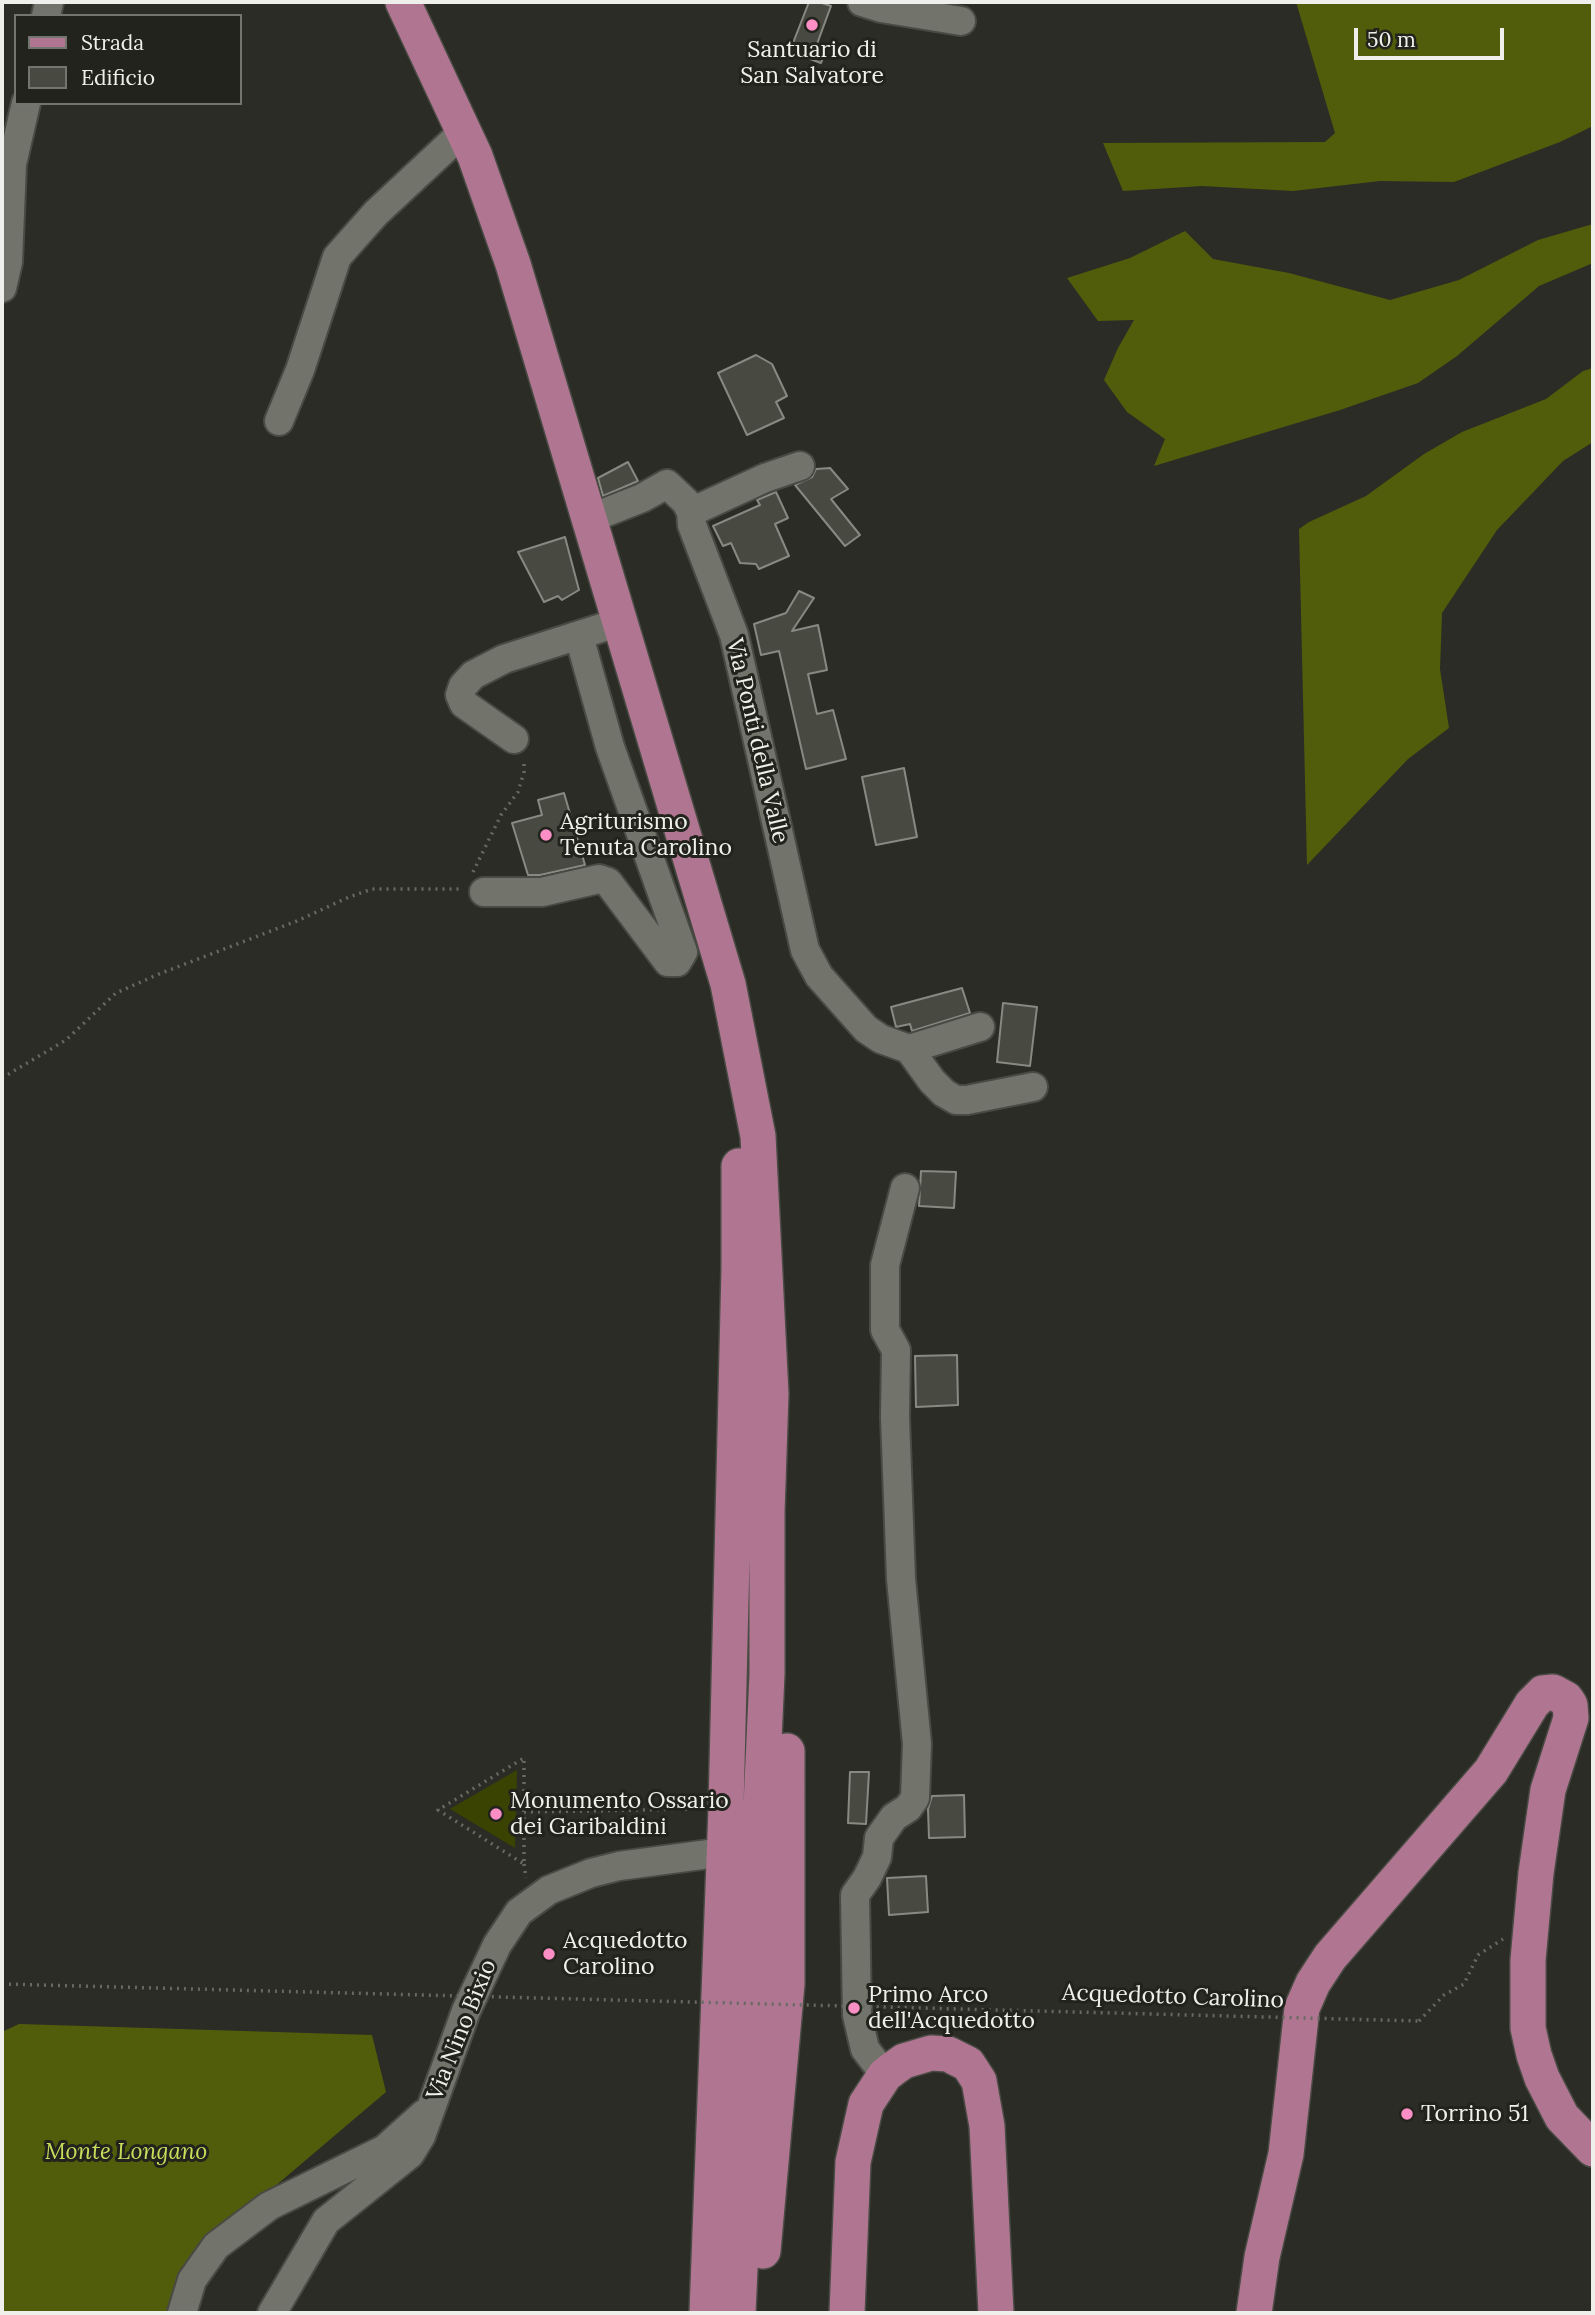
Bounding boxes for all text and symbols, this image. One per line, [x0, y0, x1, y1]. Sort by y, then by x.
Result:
legend [14, 14, 242, 105]
scale bar [1357, 14, 1508, 58]
marker: Santuario di San Salvatore [804, 17, 820, 33]
text: 50 m [1367, 26, 1416, 53]
text: Strada [81, 29, 144, 56]
place label: Santuario di San Salvatore [740, 36, 884, 90]
text: Edificio [81, 64, 155, 91]
street label: Via Ponti della Valle [720, 636, 794, 846]
place label: Agriturismo Tenuta Carolino [560, 808, 732, 862]
marker: Agriturismo Tenuta Carolino [538, 827, 554, 843]
place label: Monumento Ossario dei Garibaldini [510, 1787, 729, 1841]
marker: Monumento Ossario dei Garibaldini [488, 1806, 504, 1822]
place label: Acquedotto Carolino [563, 1927, 688, 1981]
marker: Acquedotto Carolino [541, 1946, 557, 1962]
street label: Via Nino Bixio [421, 1956, 503, 2104]
street label: Acquedotto Carolino [1062, 1979, 1284, 2015]
place label: Primo Arco dell'Acquedotto [868, 1981, 1035, 2035]
marker: Primo Arco dell'Acquedotto [846, 2000, 862, 2016]
place label: Torrino 51 [1421, 2100, 1529, 2128]
marker: Torrino 51 [1399, 2106, 1415, 2122]
park label: Monte Longano [45, 2138, 207, 2166]

